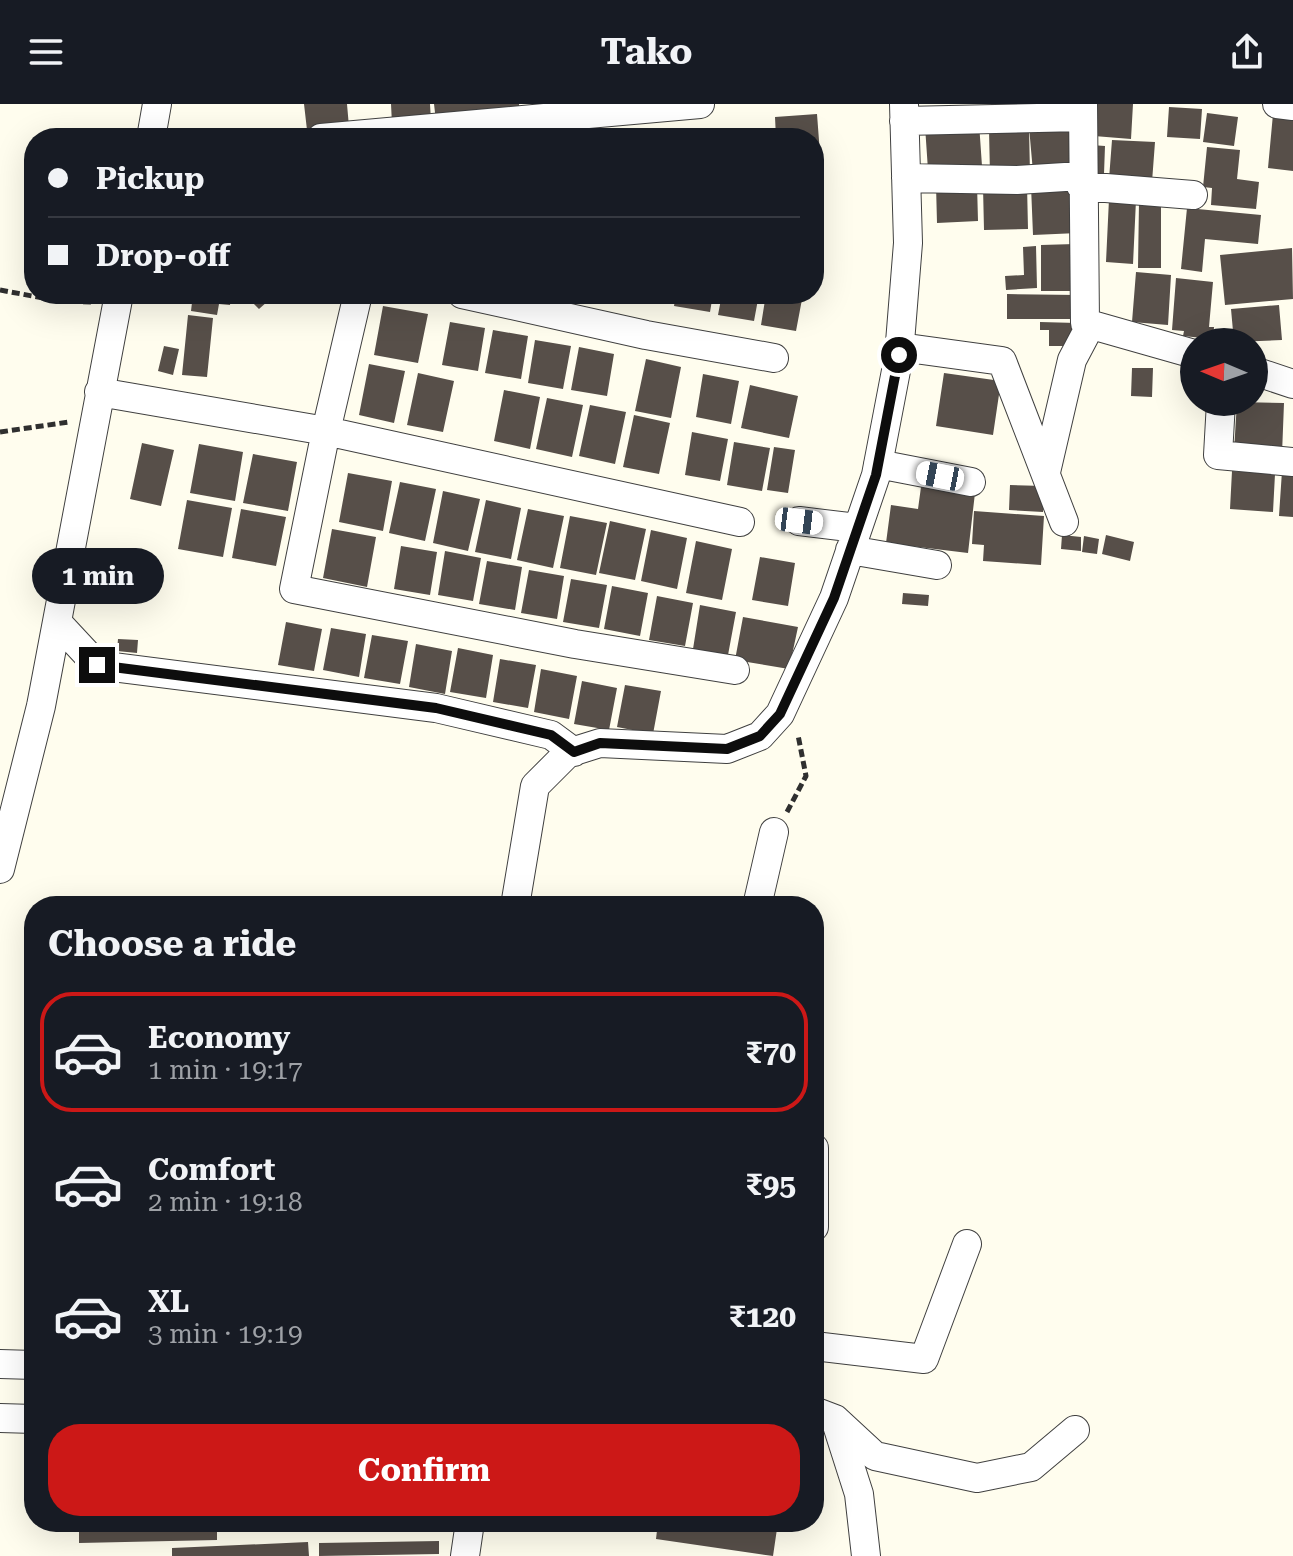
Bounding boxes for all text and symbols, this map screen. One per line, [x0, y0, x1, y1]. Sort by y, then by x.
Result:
icon: menu [24, 30, 68, 74]
icon: share [1225, 30, 1269, 74]
text: Tako [600, 31, 693, 73]
text: Pickup [96, 161, 204, 196]
text: Drop-off [96, 238, 230, 273]
north arrow [1180, 328, 1268, 416]
map controls [1180, 328, 1268, 416]
route start [881, 337, 917, 373]
car [914, 460, 966, 492]
car [774, 506, 824, 536]
callout: 1 min [31, 549, 163, 605]
text: 1 min [62, 561, 134, 591]
route end [79, 647, 115, 683]
text: Choose a ride [48, 923, 296, 965]
icon: car [52, 1016, 124, 1088]
text: Economy [148, 1020, 290, 1055]
text: ₹70 [746, 1035, 796, 1070]
text: 1 min · 19:17 [148, 1055, 303, 1085]
icon: car [52, 1148, 124, 1220]
text: Comfort [148, 1152, 275, 1187]
text: ₹95 [746, 1167, 796, 1202]
text: 2 min · 19:18 [148, 1187, 303, 1217]
icon: car [52, 1280, 124, 1352]
text: XL [148, 1284, 189, 1319]
text: ₹120 [729, 1299, 796, 1334]
text: 3 min · 19:19 [148, 1319, 303, 1349]
button: Confirm [48, 1424, 800, 1516]

